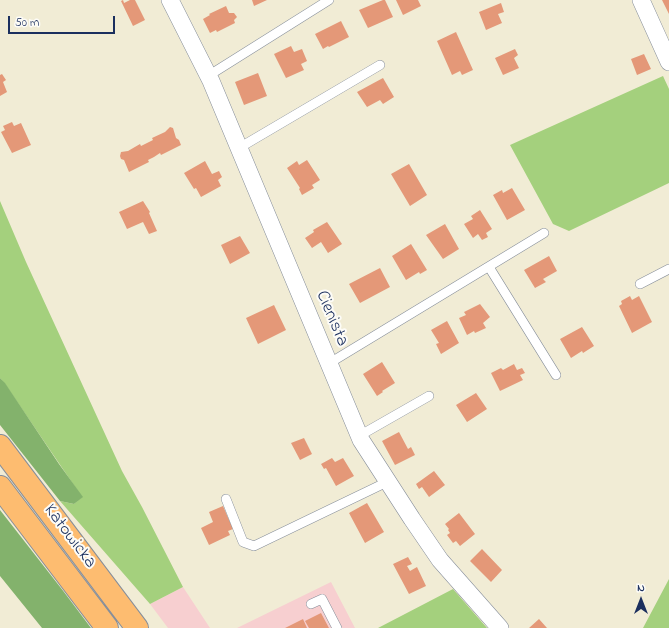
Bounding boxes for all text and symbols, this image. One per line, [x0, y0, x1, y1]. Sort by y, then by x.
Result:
scale bar [10, 8, 117, 34]
text: 50 m [15, 14, 39, 32]
street label: Cienista [310, 288, 352, 350]
street label: Katowicka [38, 501, 100, 573]
north arrow [621, 580, 661, 620]
text: N [637, 580, 645, 596]

